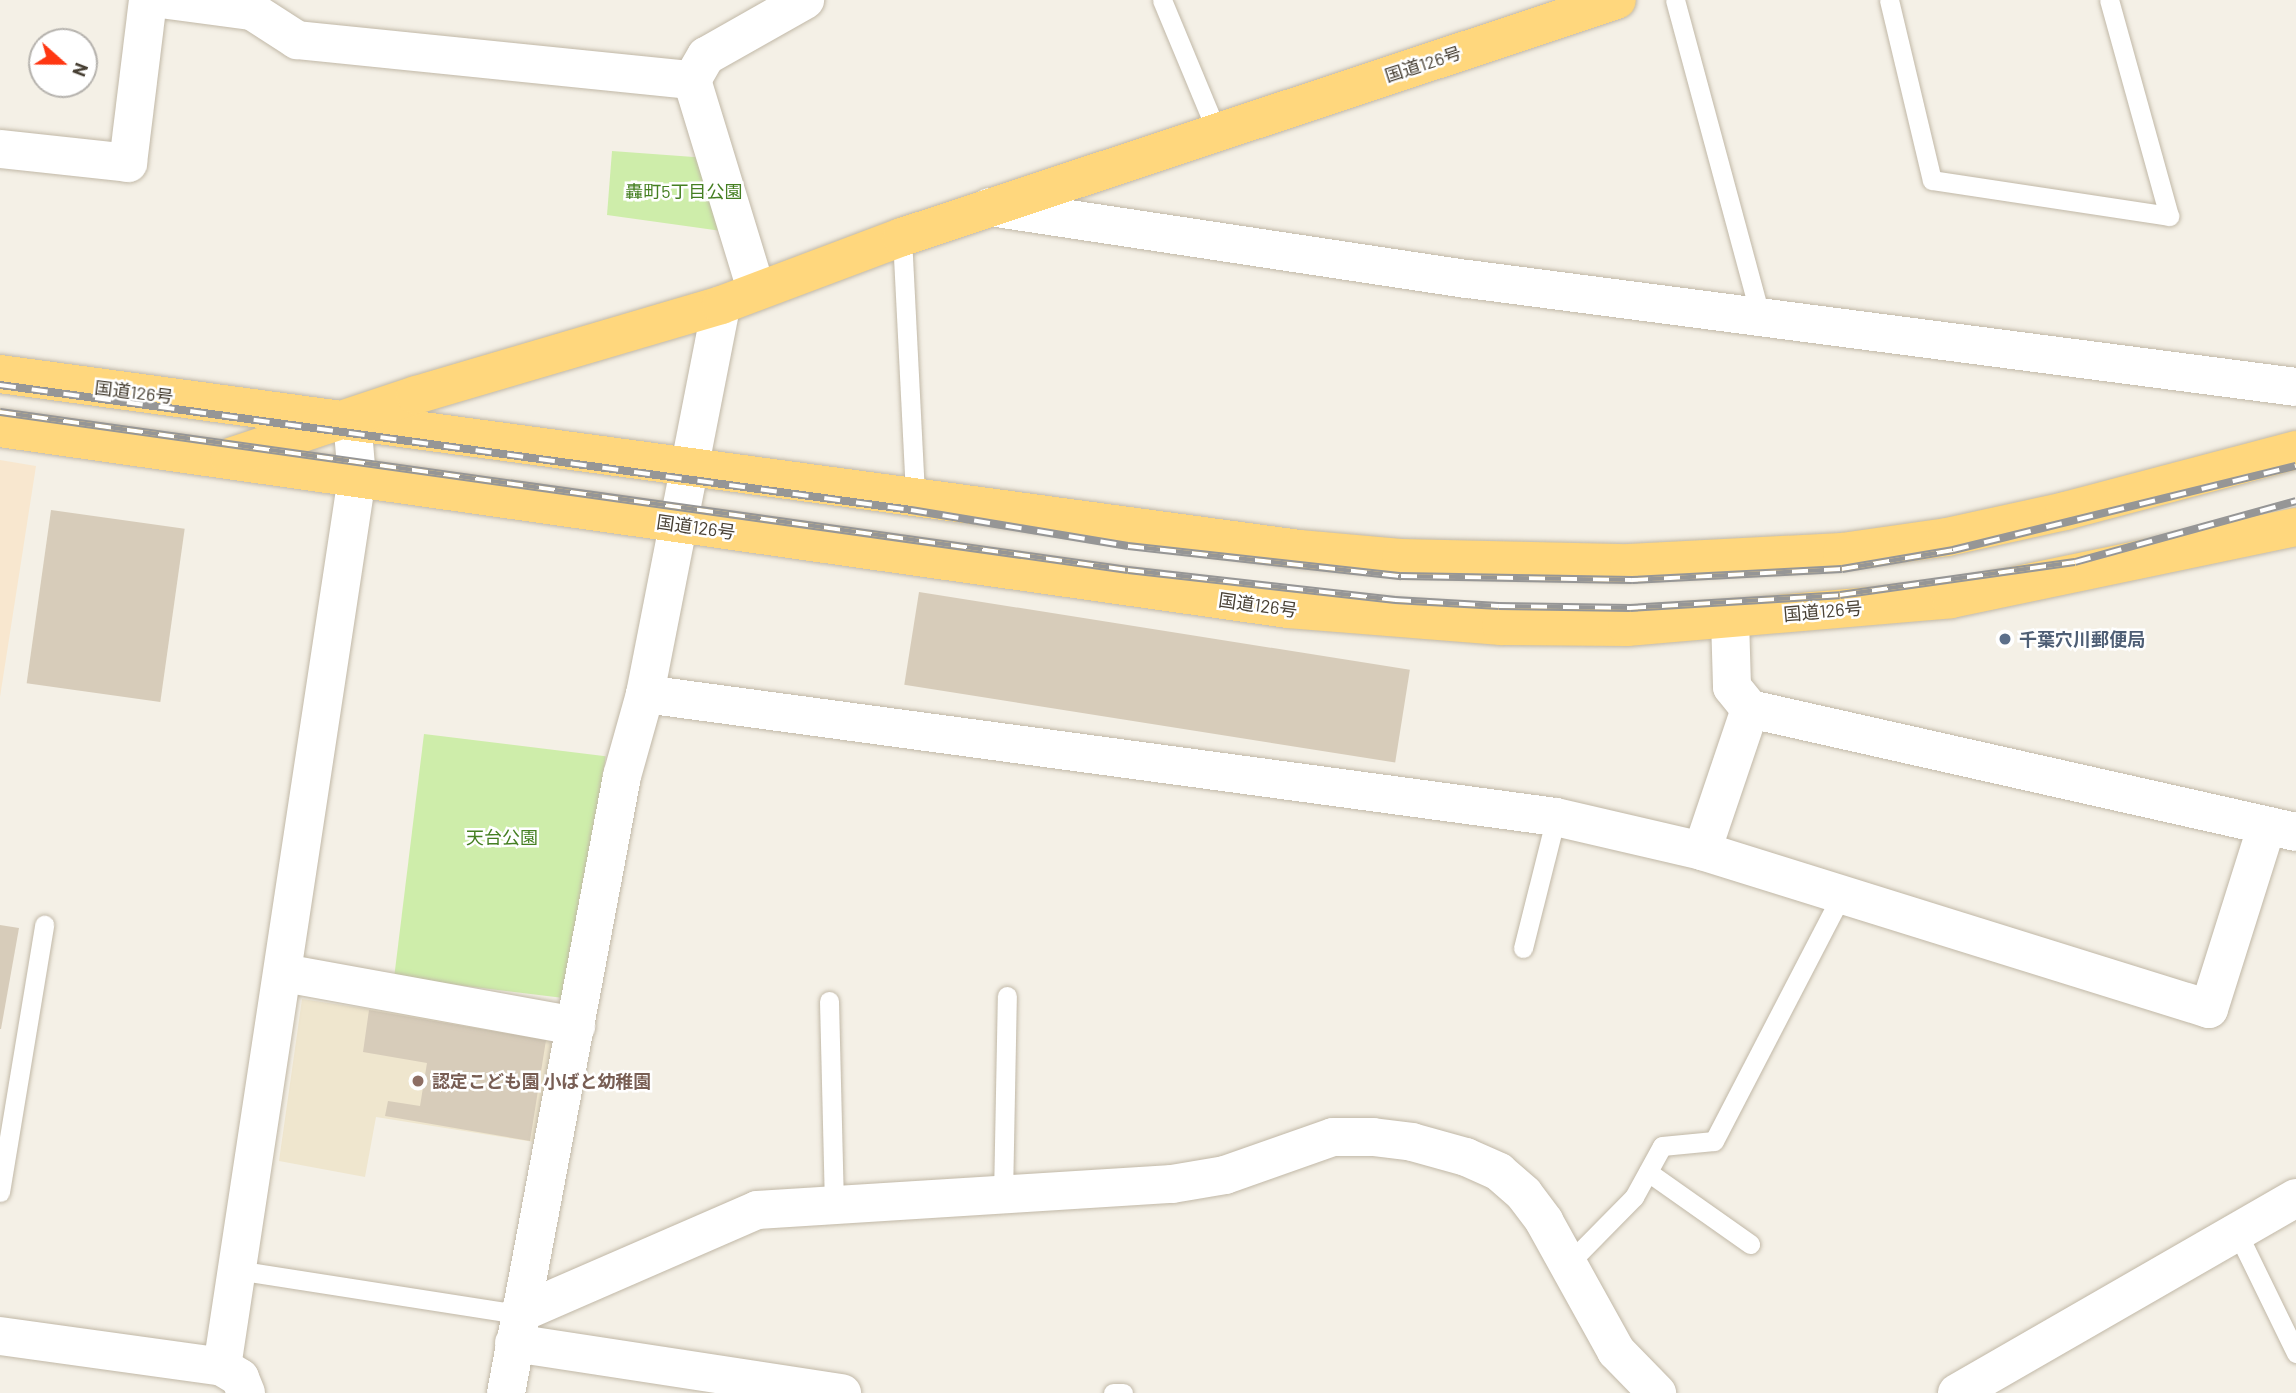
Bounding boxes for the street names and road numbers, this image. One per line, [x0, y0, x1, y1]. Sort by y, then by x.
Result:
street label: 国道126号 [1382, 41, 1464, 87]
street label: 国道126号 [93, 376, 175, 408]
street label: 国道126号 [655, 511, 737, 543]
street label: 国道126号 [1217, 589, 1299, 621]
street label: 国道126号 [1783, 597, 1863, 625]

